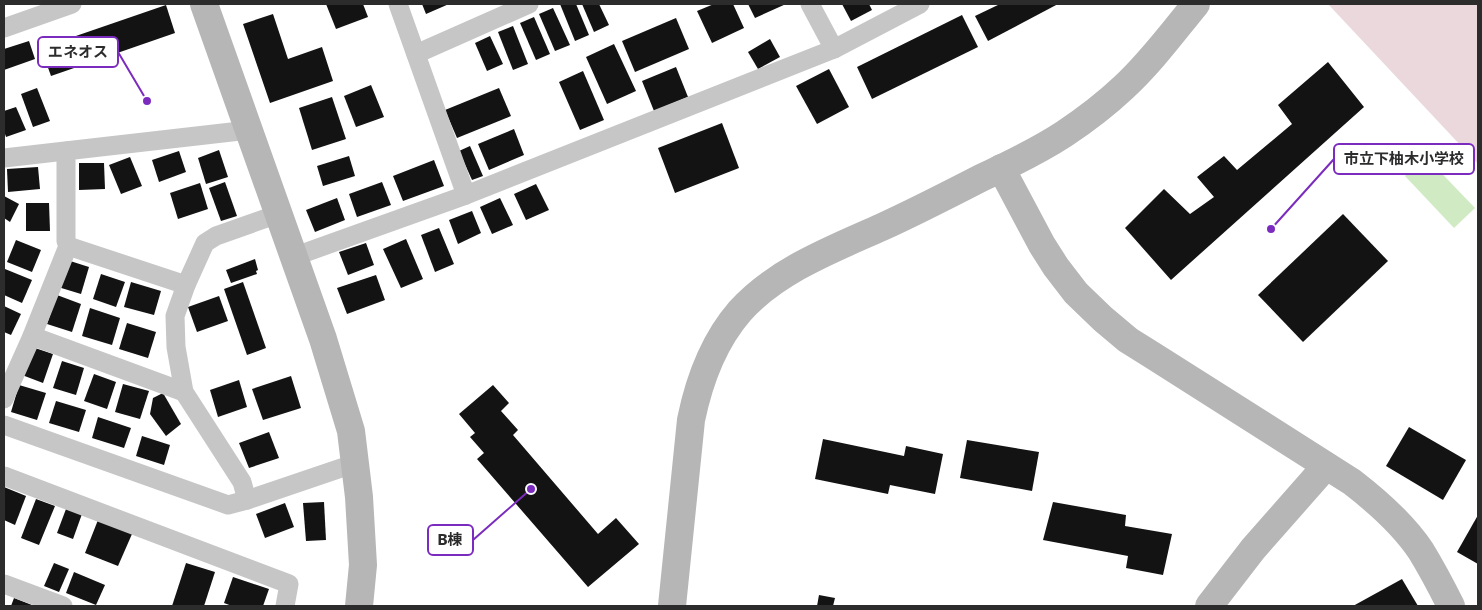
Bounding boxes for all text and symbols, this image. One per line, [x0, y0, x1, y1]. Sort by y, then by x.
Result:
callout: エネオス [38, 37, 118, 67]
text: エネオス [48, 42, 108, 60]
callout: 市立下柚木小学校 [1334, 144, 1474, 174]
text: 市立下柚木小学校 [1344, 149, 1464, 167]
callout: B棟 [428, 525, 473, 555]
text: B棟 [438, 530, 462, 548]

